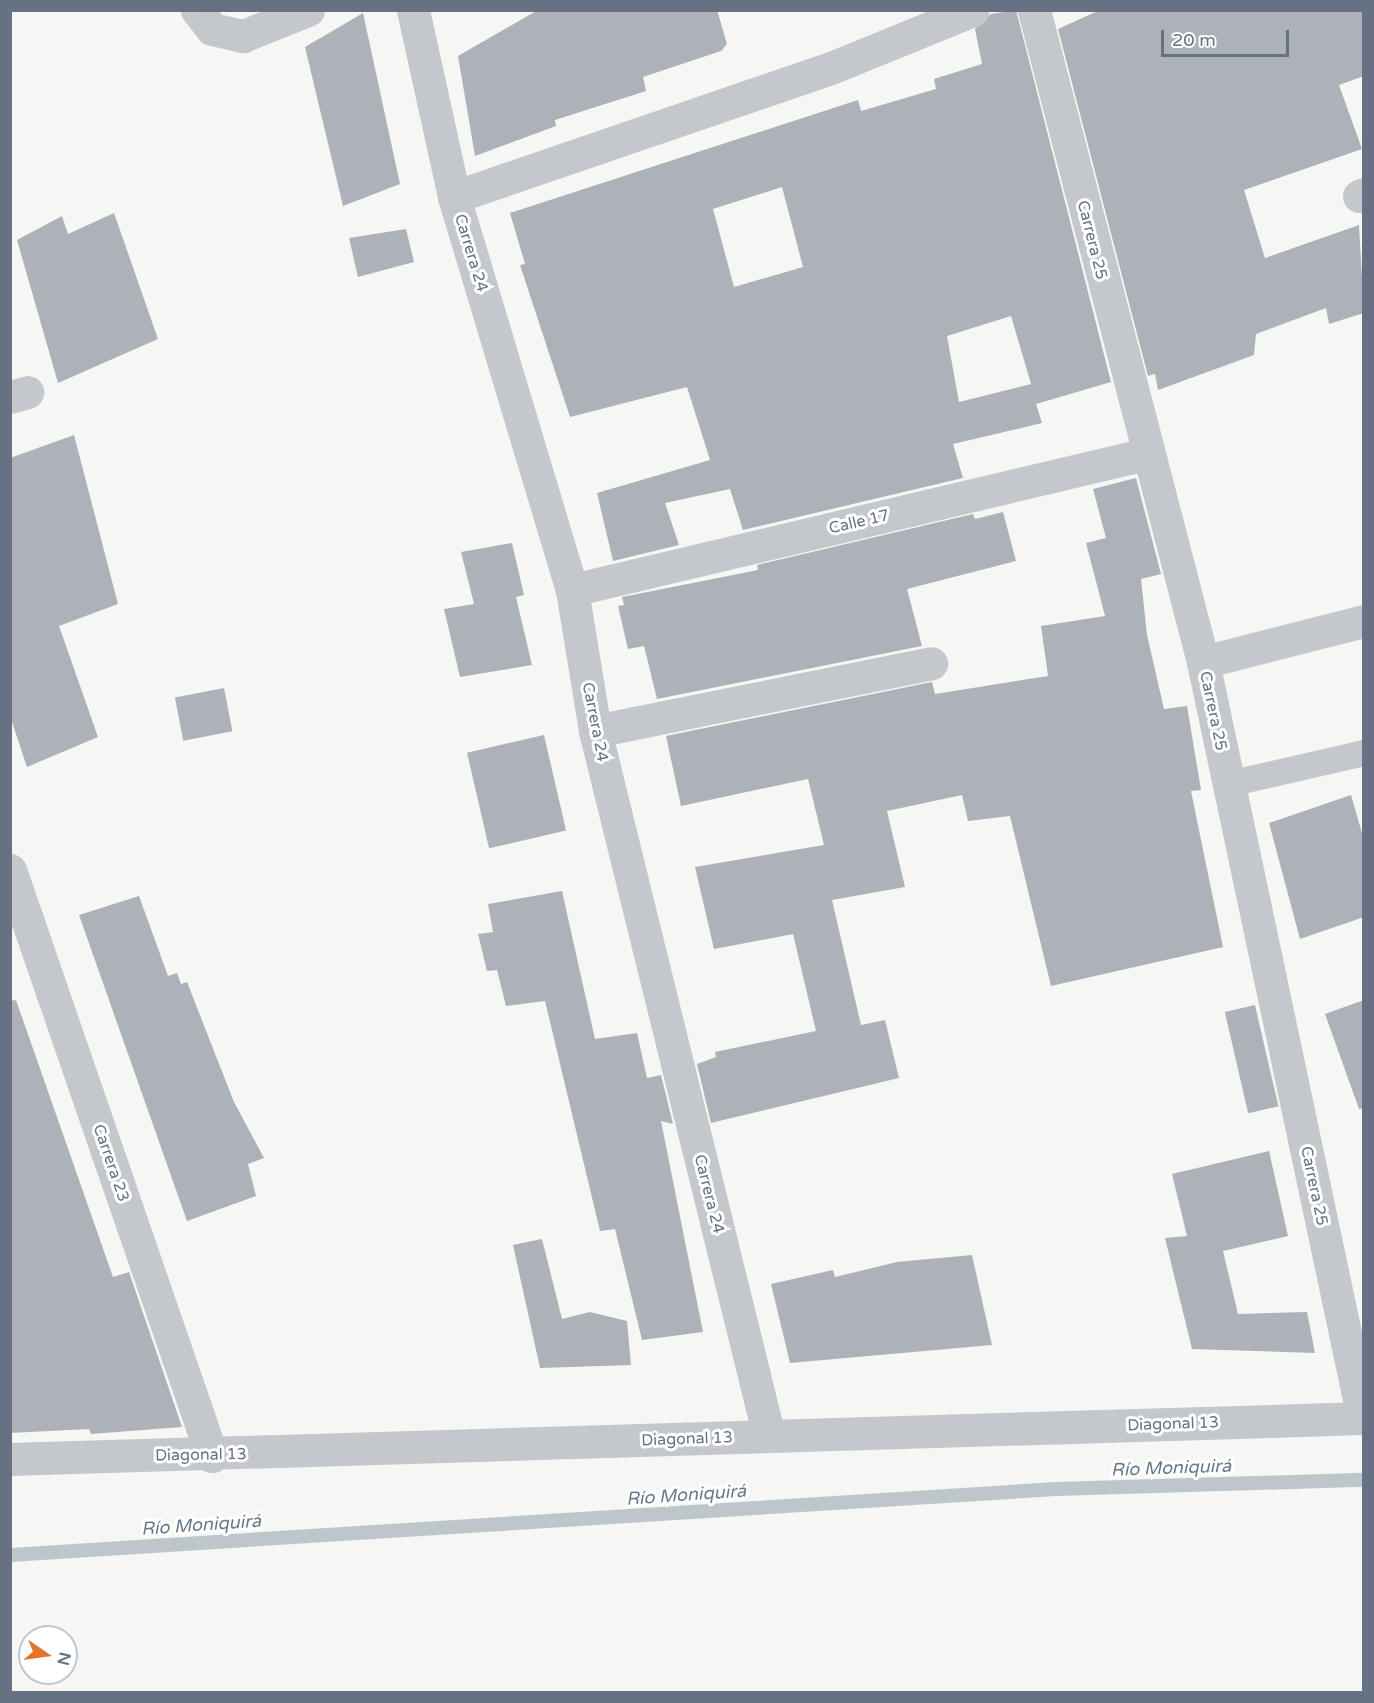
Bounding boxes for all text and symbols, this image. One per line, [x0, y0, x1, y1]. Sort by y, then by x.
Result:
scale bar [1164, 18, 1292, 56]
text: 20 m [1172, 29, 1216, 51]
street label: Carrera 25 [1073, 199, 1111, 281]
street label: Carrera 24 [450, 212, 492, 294]
street label: Calle 17 [827, 506, 891, 538]
street label: Carrera 25 [1195, 670, 1231, 752]
street label: Carrera 24 [578, 681, 612, 763]
street label: Carrera 23 [89, 1122, 133, 1204]
street label: Carrera 25 [1296, 1145, 1332, 1227]
street label: Carrera 24 [690, 1153, 728, 1235]
street label: Diagonal 13 [1127, 1413, 1219, 1435]
street label: Diagonal 13 [641, 1428, 733, 1450]
street label: Diagonal 13 [155, 1445, 247, 1465]
water label: Río Moniquirá [1111, 1455, 1231, 1481]
water label: Río Moniquirá [625, 1480, 747, 1510]
water label: Río Moniquirá [140, 1510, 262, 1540]
north arrow [18, 1625, 78, 1685]
text: N [52, 1650, 75, 1667]

